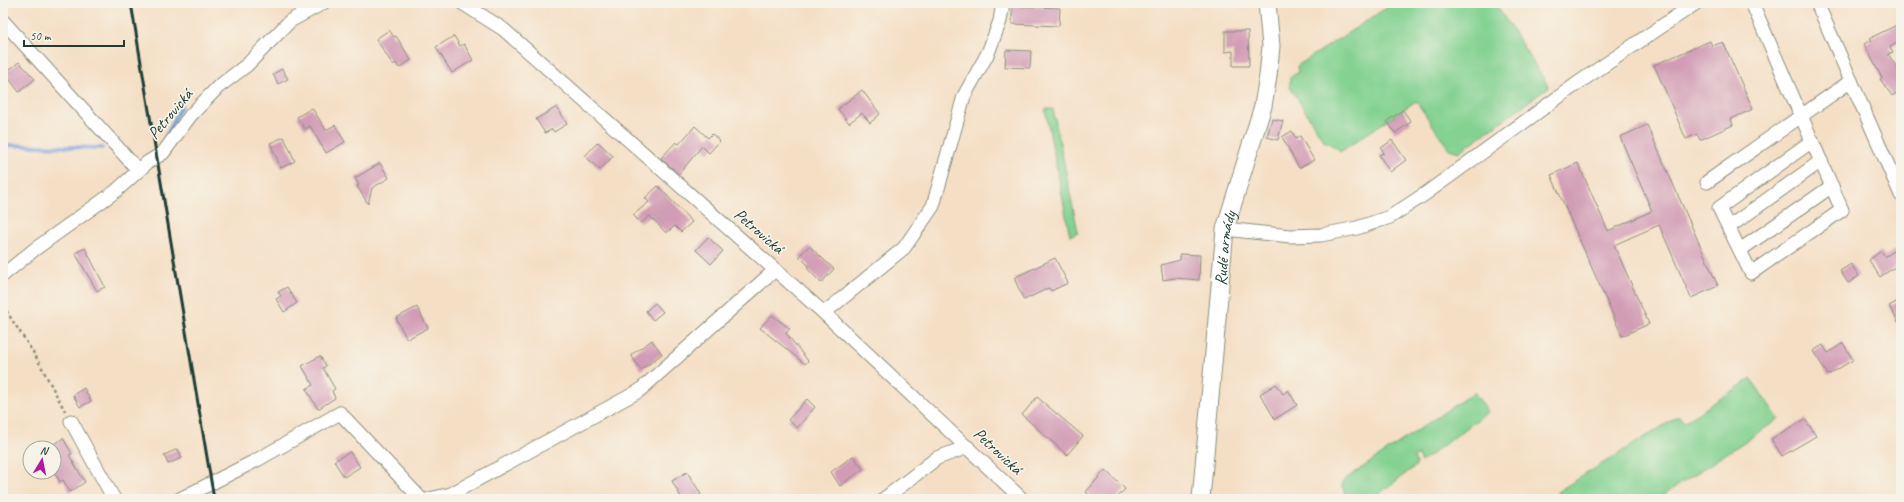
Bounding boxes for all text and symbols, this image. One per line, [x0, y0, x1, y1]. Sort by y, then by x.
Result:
scale bar [24, 22, 124, 48]
text: 50 m [30, 28, 52, 44]
street label: Petrovická [143, 83, 198, 143]
street label: Petrovická [730, 204, 789, 259]
street label: Rudé armády [1210, 207, 1241, 286]
street label: Petrovická [969, 423, 1028, 480]
north arrow [22, 440, 62, 480]
text: N [39, 443, 50, 458]

